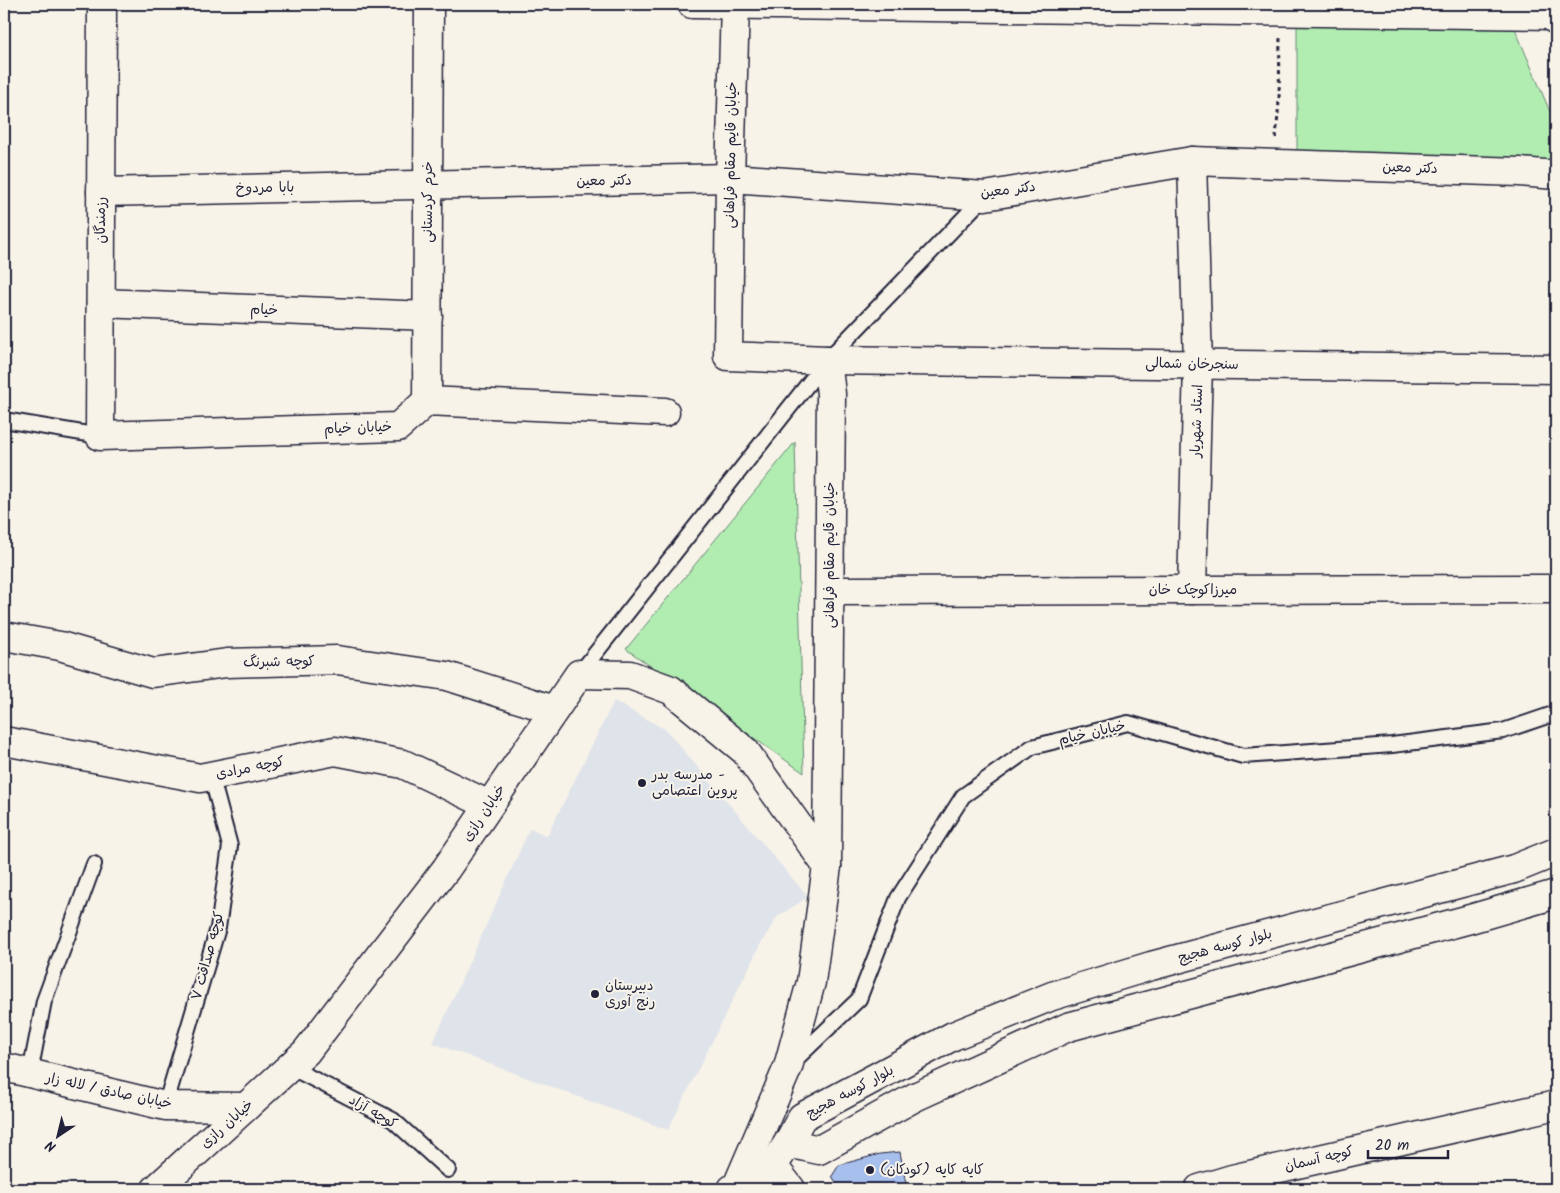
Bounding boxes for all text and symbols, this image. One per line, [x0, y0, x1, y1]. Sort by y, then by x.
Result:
street label: خیابان قایم مقام فراهانی [719, 81, 743, 229]
street label: دکتر معین [1382, 156, 1438, 180]
street label: خرم کردستانی [417, 161, 439, 243]
street label: دکتر معین [576, 170, 632, 192]
street label: بابا مردوخ [235, 176, 295, 200]
street label: دکتر معین [979, 176, 1037, 204]
street label: رزمندگان [90, 197, 112, 243]
street label: خیام [250, 299, 278, 321]
street label: سنجرخان شمالی [1145, 352, 1239, 376]
street label: استاد شهریار [1185, 384, 1209, 459]
street label: خیابان خیام [324, 416, 392, 440]
street label: خیابان قایم مقام فراهانی [819, 482, 841, 628]
street label: میرزاکوچک خان [1149, 579, 1237, 601]
street label: کوچه شبرنگ [243, 650, 315, 674]
street label: خیابان خیام [1056, 715, 1128, 751]
street label: کوچه مرادی [214, 751, 286, 785]
place label: مدرسه بدر - پروین اعتصامی [651, 764, 738, 802]
marker: مدرسه بدر - پروین اعتصامی [636, 777, 648, 789]
street label: خیابان رازی [457, 780, 511, 846]
street label: کوچه صداقت ۷ [186, 909, 230, 1003]
street label: بلوار کوسه هجیج [1176, 923, 1274, 969]
place label: دبیرستان رنج آوری [605, 975, 655, 1013]
marker: دبیرستان رنج آوری [589, 988, 601, 1000]
street label: بلوار کوسه هجیج [802, 1060, 898, 1124]
street label: خیابان صادق / لاله زار [43, 1067, 174, 1115]
street label: کوچه آزاد [344, 1089, 402, 1135]
street label: خیابان رازی [195, 1094, 259, 1154]
north arrow [32, 1110, 82, 1160]
scale bar [1368, 1128, 1448, 1160]
text: N [41, 1134, 61, 1157]
text: 20 m [1375, 1134, 1409, 1158]
street label: کوچه آسمان [1282, 1140, 1356, 1178]
place label: کایه کایه (کودکان) [880, 1159, 984, 1181]
marker: کایه کایه (کودکان) [864, 1164, 876, 1176]

